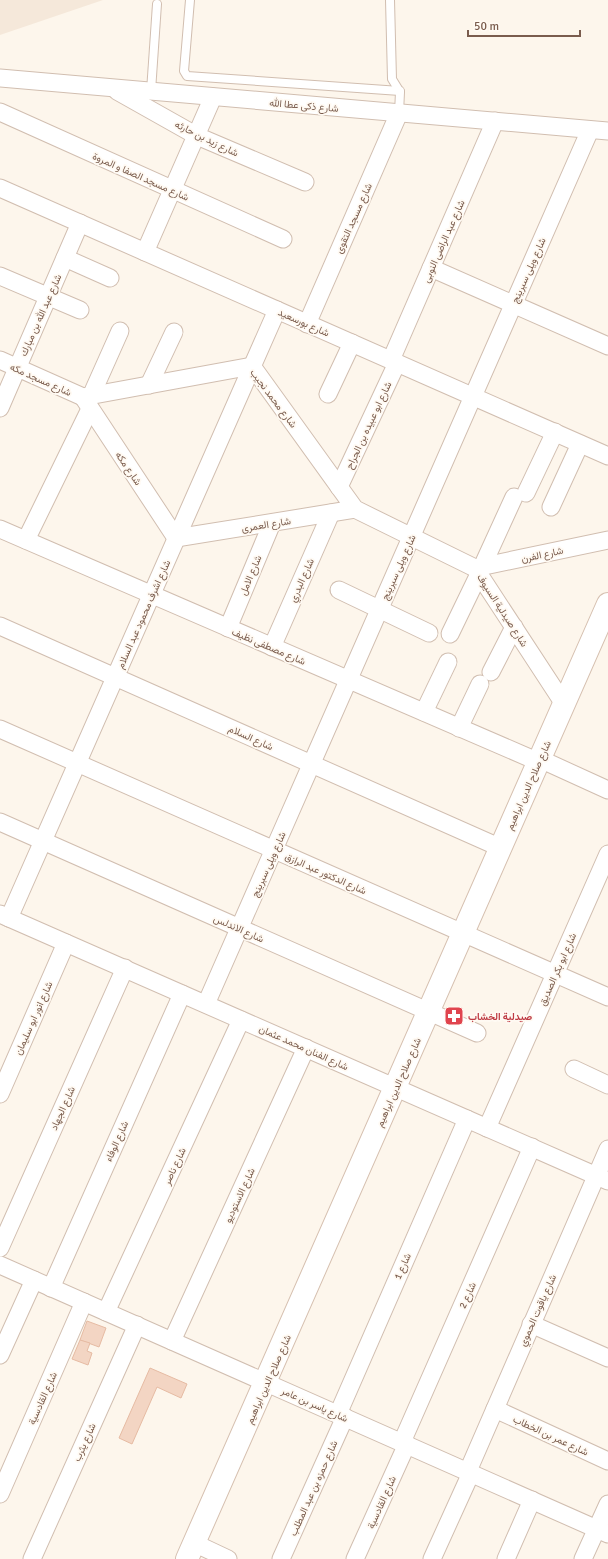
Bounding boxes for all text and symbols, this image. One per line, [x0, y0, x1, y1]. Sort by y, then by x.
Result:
scale bar [468, 12, 580, 38]
text: 50 m [474, 19, 499, 34]
street label: شارع ذكى عطا الله [269, 97, 339, 115]
street label: شارع زيد بن حارثه [173, 118, 240, 160]
street label: شارع مسجد الصفا و المروة [90, 150, 191, 204]
street label: شارع مسجد التقوى [333, 181, 375, 256]
street label: شارع عبد الراضى النوبى [420, 198, 468, 285]
street label: شارع ويلى سبرينج [509, 236, 549, 305]
street label: شارع عبد الله بن مبارك [17, 272, 64, 358]
street label: شارع بورسعيد [276, 306, 331, 340]
street label: شارع مسجد مكه [8, 361, 73, 399]
street label: شارع محمد نجيب [247, 367, 299, 430]
street label: شارع ابو عبيده بن الجراح [343, 380, 395, 471]
street label: شارع مكه [113, 449, 144, 488]
street label: شارع العمرى [241, 515, 292, 535]
street label: شارع ويلى سبرينج [379, 533, 419, 602]
street label: شارع الفرن [520, 545, 565, 565]
street label: شارع الامل [237, 553, 265, 597]
street label: شارع البدري [287, 556, 319, 605]
street label: شارع اشرف محمود عبد السلام [114, 558, 173, 671]
street label: شارع صيدلية السيوف [474, 572, 530, 649]
street label: شارع مصطفى نظيف [230, 626, 307, 668]
street label: شارع السلام [226, 723, 275, 753]
street label: شارع صلاح الدين ابراهيم [504, 739, 554, 832]
street label: شارع ويلى سبرينج [249, 830, 289, 899]
street label: شارع الدكتور عبد الرازق [283, 851, 368, 897]
street label: شارع الاندلس [212, 913, 266, 945]
street label: شارع ابو بكر الصديق [537, 931, 579, 1008]
street label: شارع انور ابو سليمان [12, 980, 56, 1057]
pharmacy icon: صيدلية الخشاب [443, 1005, 465, 1027]
place label: صيدلية الخشاب [468, 1011, 533, 1023]
street label: شارع الفنان محمد عثمان [257, 1023, 350, 1073]
street label: شارع صلاح الدين ابراهيم [374, 1036, 424, 1129]
street label: شارع الجهاد [48, 1085, 78, 1132]
street label: شارع الوفاء [103, 1119, 131, 1164]
street label: شارع ناصر [161, 1146, 189, 1188]
street label: شارع الاستوديو [222, 1166, 258, 1225]
street label: شارع 1 [392, 1251, 414, 1282]
street label: شارع ياقوت الحموي [517, 1273, 561, 1349]
street label: شارع 2 [457, 1280, 479, 1311]
street label: شارع صلاح الدين ابراهيم [244, 1333, 294, 1426]
street label: شارع القادسية [26, 1370, 60, 1427]
street label: شارع ياسر بن عامر [279, 1385, 350, 1425]
street label: شارع عمر بن الخطاب [511, 1413, 590, 1459]
street label: شارع يثرب [71, 1421, 99, 1464]
street label: شارع حمزه بن عبد المطلب [287, 1439, 340, 1538]
street label: شارع القادسية [365, 1474, 399, 1531]

